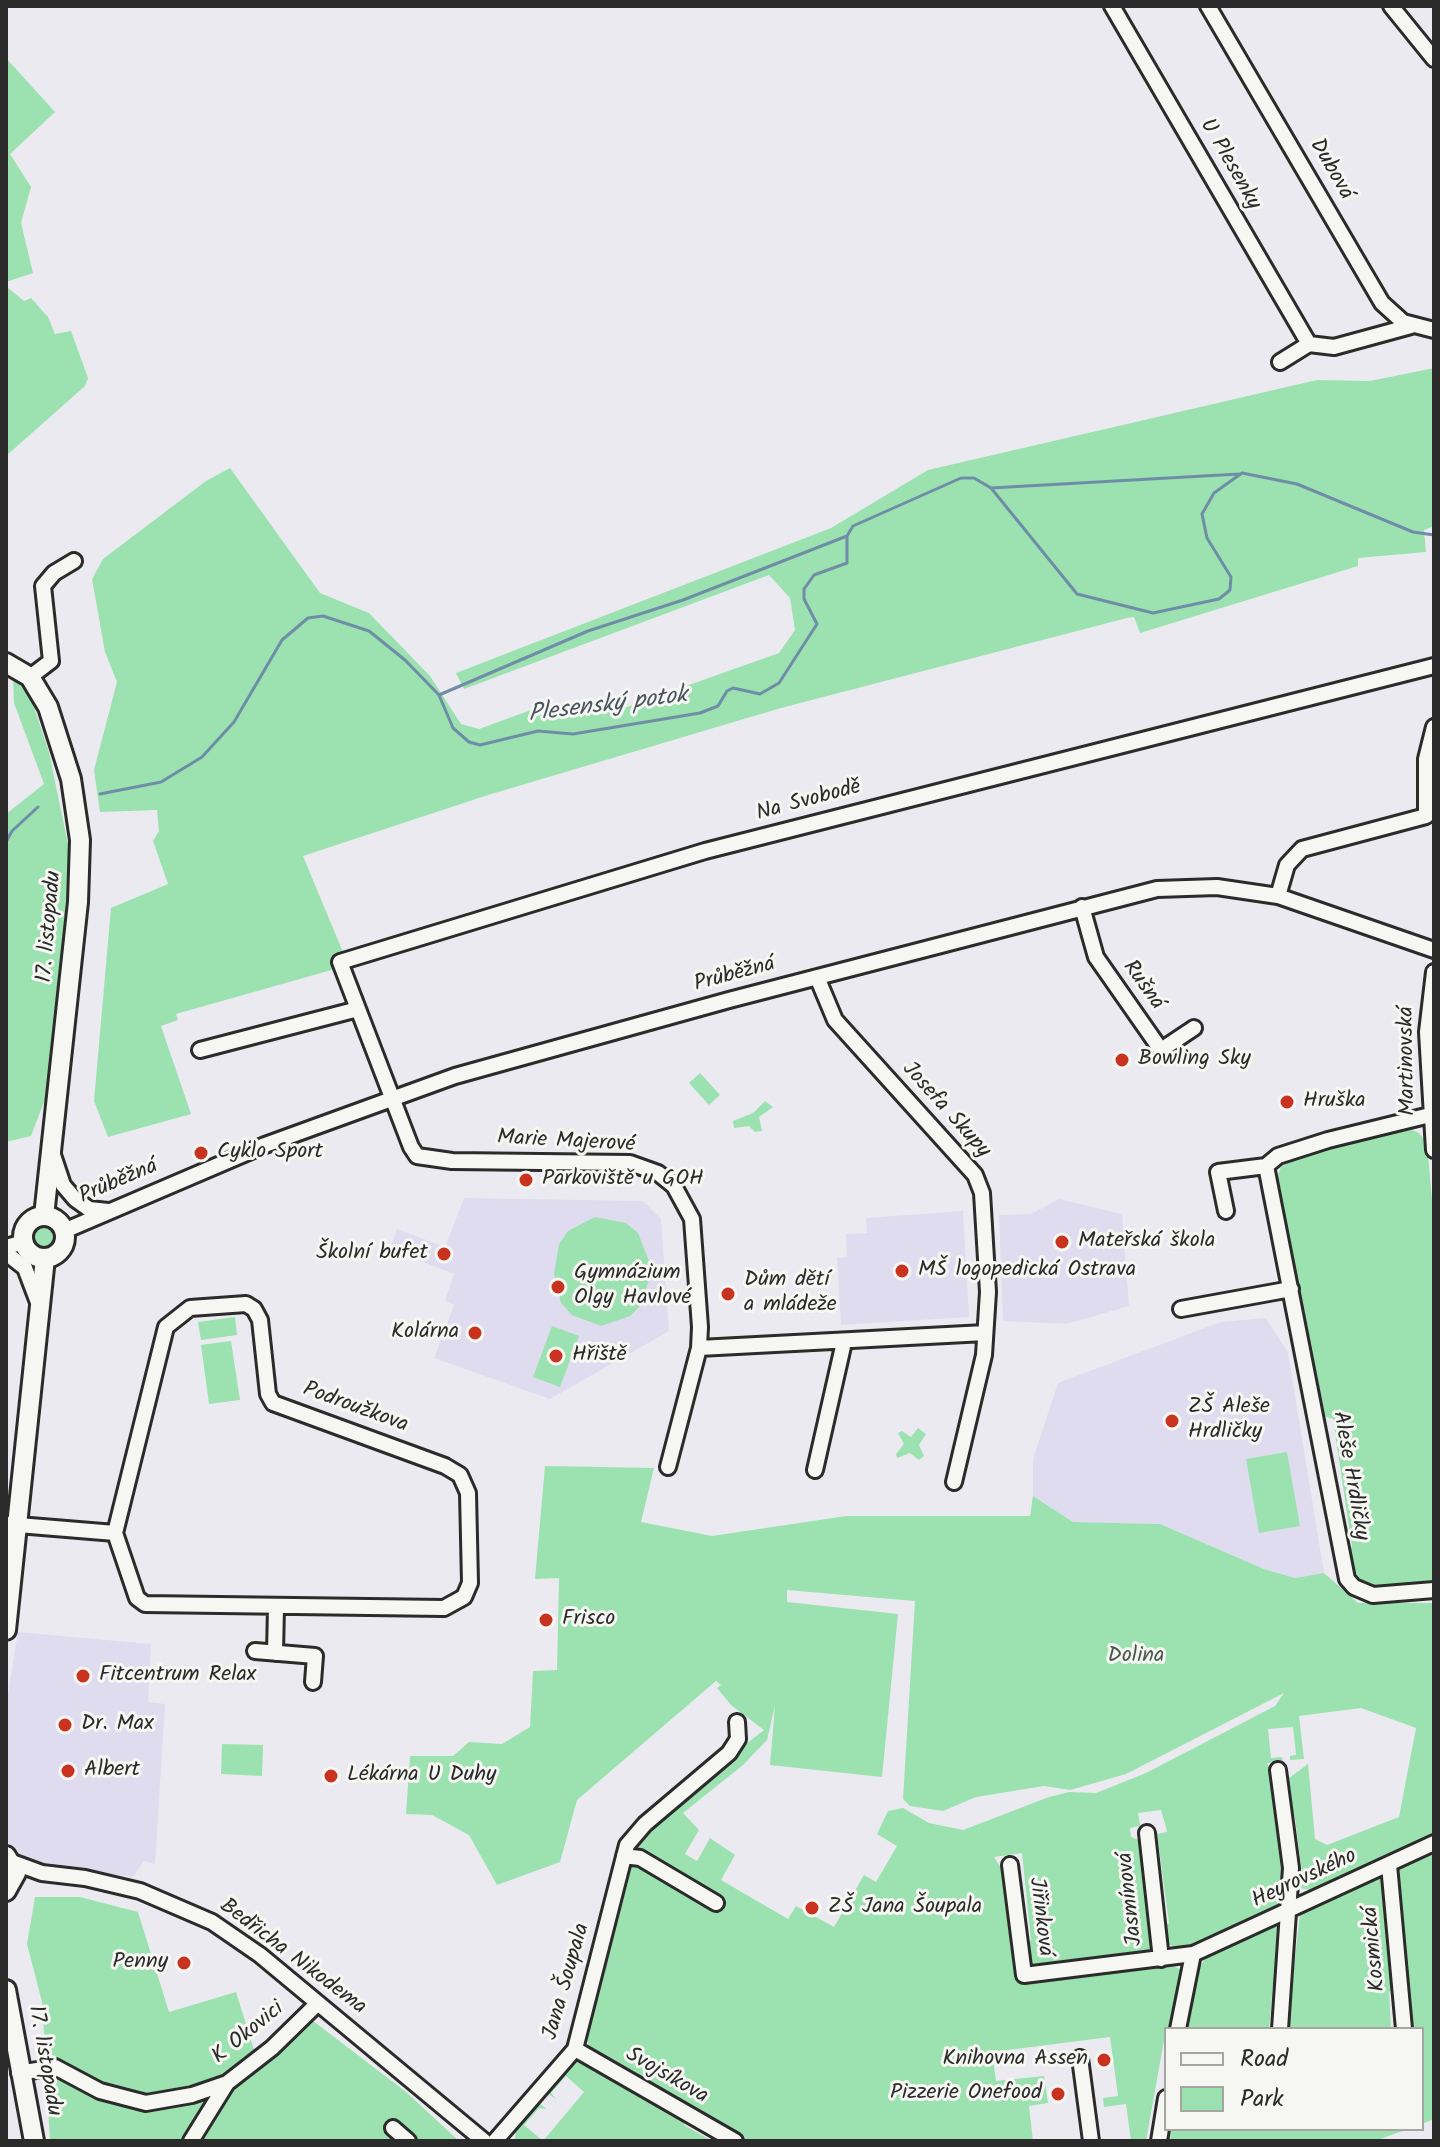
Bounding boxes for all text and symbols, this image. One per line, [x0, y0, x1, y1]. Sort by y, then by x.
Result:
street label: U Plesenky [1192, 115, 1266, 215]
street label: Dubová [1302, 135, 1358, 205]
water label: Plesenský potok [527, 683, 689, 731]
street label: Na Svobodě [754, 775, 864, 829]
street label: 17. listopadu [33, 870, 69, 984]
street label: Průběžná [692, 953, 778, 999]
street label: Rušná [1115, 956, 1169, 1016]
street label: Martinovská [1395, 1006, 1423, 1116]
place label: Bowling Sky [1138, 1047, 1251, 1073]
marker: Bowling Sky [1113, 1051, 1131, 1069]
street label: Josefa Skupy [895, 1057, 995, 1165]
place label: Hruška [1303, 1089, 1366, 1115]
marker: Hruška [1278, 1093, 1296, 1111]
street label: Marie Majerové [496, 1126, 636, 1160]
place label: Cyklo Sport [217, 1140, 323, 1166]
marker: Cyklo Sport [192, 1144, 210, 1162]
street label: Průběžná [76, 1155, 162, 1211]
place label: Parkoviště u GOH [542, 1167, 704, 1193]
marker: Parkoviště u GOH [517, 1171, 535, 1189]
place label: Mateřská škola [1078, 1229, 1215, 1255]
marker: Mateřská škola [1053, 1233, 1071, 1251]
place label: Školní bufet [316, 1241, 428, 1267]
marker: Školní bufet [435, 1245, 453, 1263]
place label: MŠ logopedická Ostrava [918, 1258, 1136, 1284]
place label: Gymnázium Olgy Havlové [574, 1261, 691, 1312]
marker: MŠ logopedická Ostrava [893, 1262, 911, 1280]
place label: Dům dětí a mládeže [744, 1268, 837, 1320]
marker: Gymnázium Olgy Havlové [549, 1278, 567, 1296]
marker: Dům dětí a mládeže [719, 1285, 737, 1303]
place label: Kolárna [391, 1320, 459, 1346]
marker: Kolárna [466, 1324, 484, 1342]
place label: Hřiště [572, 1343, 626, 1369]
marker: Hřiště [547, 1347, 565, 1365]
street label: Podroužkova [299, 1378, 411, 1440]
place label: ZŠ Aleše Hrdličky [1188, 1395, 1270, 1446]
street label: Aleše Hrdličky [1325, 1409, 1373, 1543]
marker: ZŠ Aleše Hrdličky [1163, 1412, 1181, 1430]
place label: Frisco [562, 1607, 615, 1633]
marker: Frisco [537, 1611, 555, 1629]
park label: Dolina [1108, 1644, 1164, 1670]
place label: Fitcentrum Relax [99, 1663, 256, 1689]
marker: Fitcentrum Relax [74, 1667, 92, 1685]
place label: Dr. Max [81, 1712, 154, 1738]
marker: Dr. Max [56, 1716, 74, 1734]
place label: Albert [84, 1758, 140, 1784]
marker: Albert [59, 1762, 77, 1780]
place label: Lékárna U Duhy [347, 1763, 496, 1789]
marker: Lékárna U Duhy [322, 1767, 340, 1785]
street label: Heyrovského [1248, 1844, 1362, 1916]
street label: Jasmínová [1114, 1851, 1150, 1947]
street label: Jiřinková [1021, 1876, 1057, 1958]
street label: Bedřicha Nikodema [213, 1894, 371, 2022]
place label: ZŠ Jana Šoupala [828, 1895, 982, 1921]
marker: ZŠ Jana Šoupala [803, 1899, 821, 1917]
street label: Kosmická [1359, 1905, 1393, 1993]
street label: Jana Šoupala [539, 1921, 597, 2043]
place label: Penny [112, 1950, 168, 1976]
marker: Penny [175, 1954, 193, 1972]
street label: K Okovici [208, 1997, 290, 2071]
street label: 17. listopadu [20, 2004, 66, 2118]
legend [1164, 2027, 1424, 2131]
text: Road [1240, 2040, 1288, 2079]
street label: Svojsíkova [620, 2043, 712, 2111]
place label: Knihovna Assen [942, 2047, 1088, 2073]
marker: Knihovna Assen [1095, 2051, 1113, 2069]
text: Park [1240, 2080, 1284, 2119]
place label: Pizzerie Onefood [890, 2081, 1042, 2107]
marker: Pizzerie Onefood [1049, 2085, 1067, 2103]

